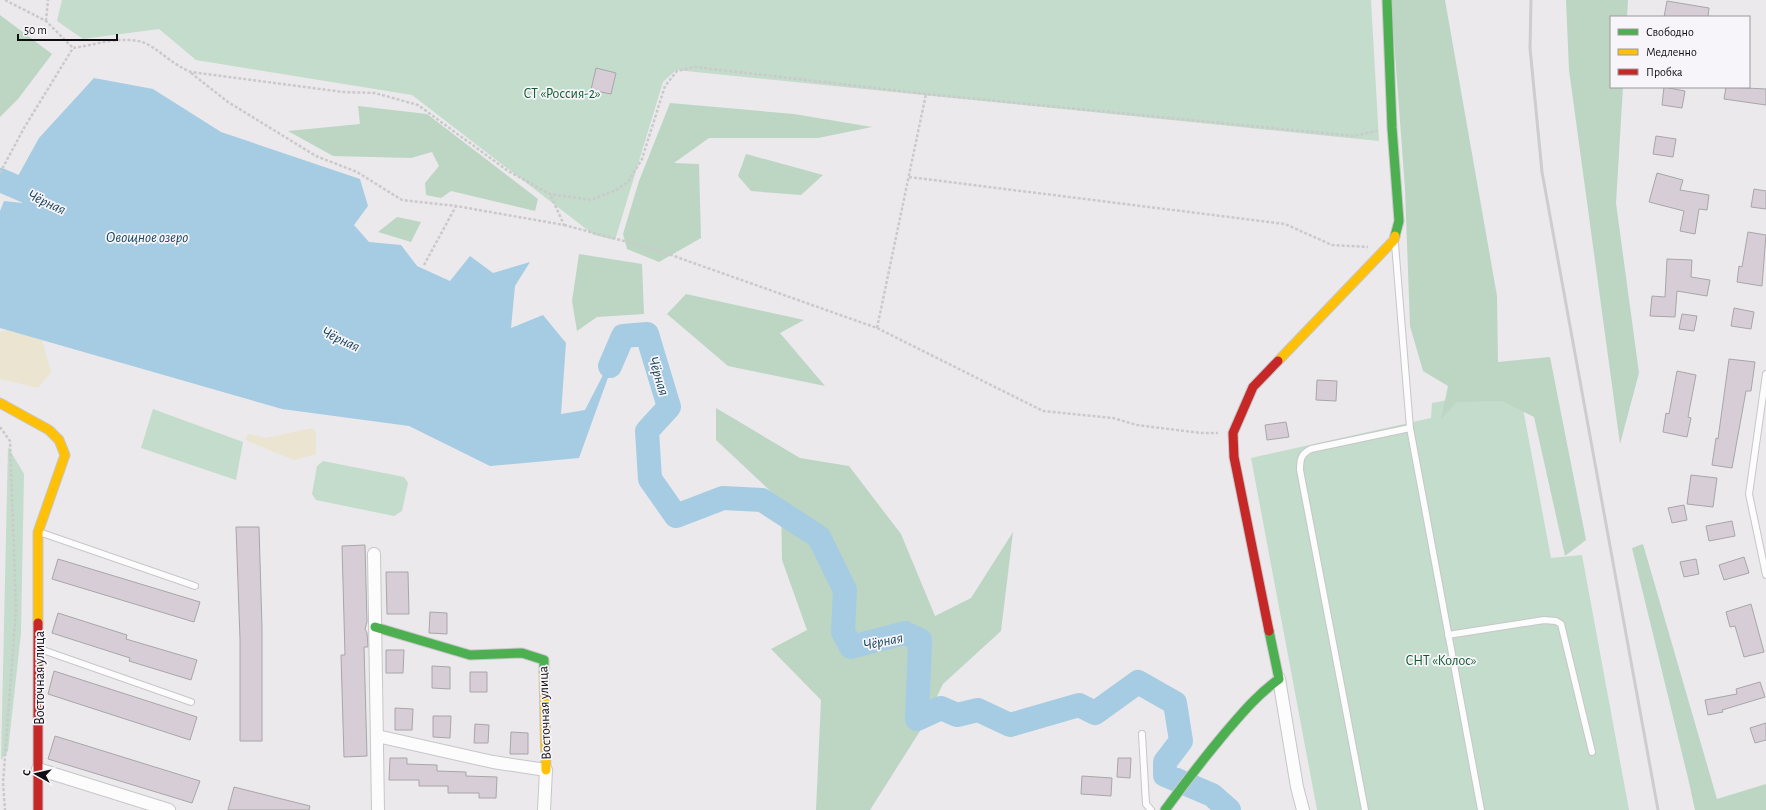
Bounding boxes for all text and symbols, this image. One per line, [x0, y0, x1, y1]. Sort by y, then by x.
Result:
scale bar [18, 16, 117, 42]
legend [1610, 16, 1750, 88]
text: 50 m [24, 24, 47, 36]
text: Свободно [1646, 26, 1694, 38]
text: Медленно [1646, 46, 1697, 58]
text: Пробка [1646, 66, 1683, 78]
park label: СТ «Россия-2» [523, 87, 601, 101]
water label: Чёрная [25, 187, 68, 218]
water label: Овощное озеро [106, 230, 188, 245]
water label: Чёрная [319, 324, 362, 355]
water label: Чёрная [645, 355, 672, 397]
street label: Восточная улица [33, 630, 47, 725]
water label: Чёрная [862, 630, 904, 653]
park label: СНТ «Колос» [1405, 654, 1477, 668]
street label: Восточная улица [536, 665, 554, 760]
north arrow [16, 754, 56, 794]
text: С [21, 769, 32, 776]

